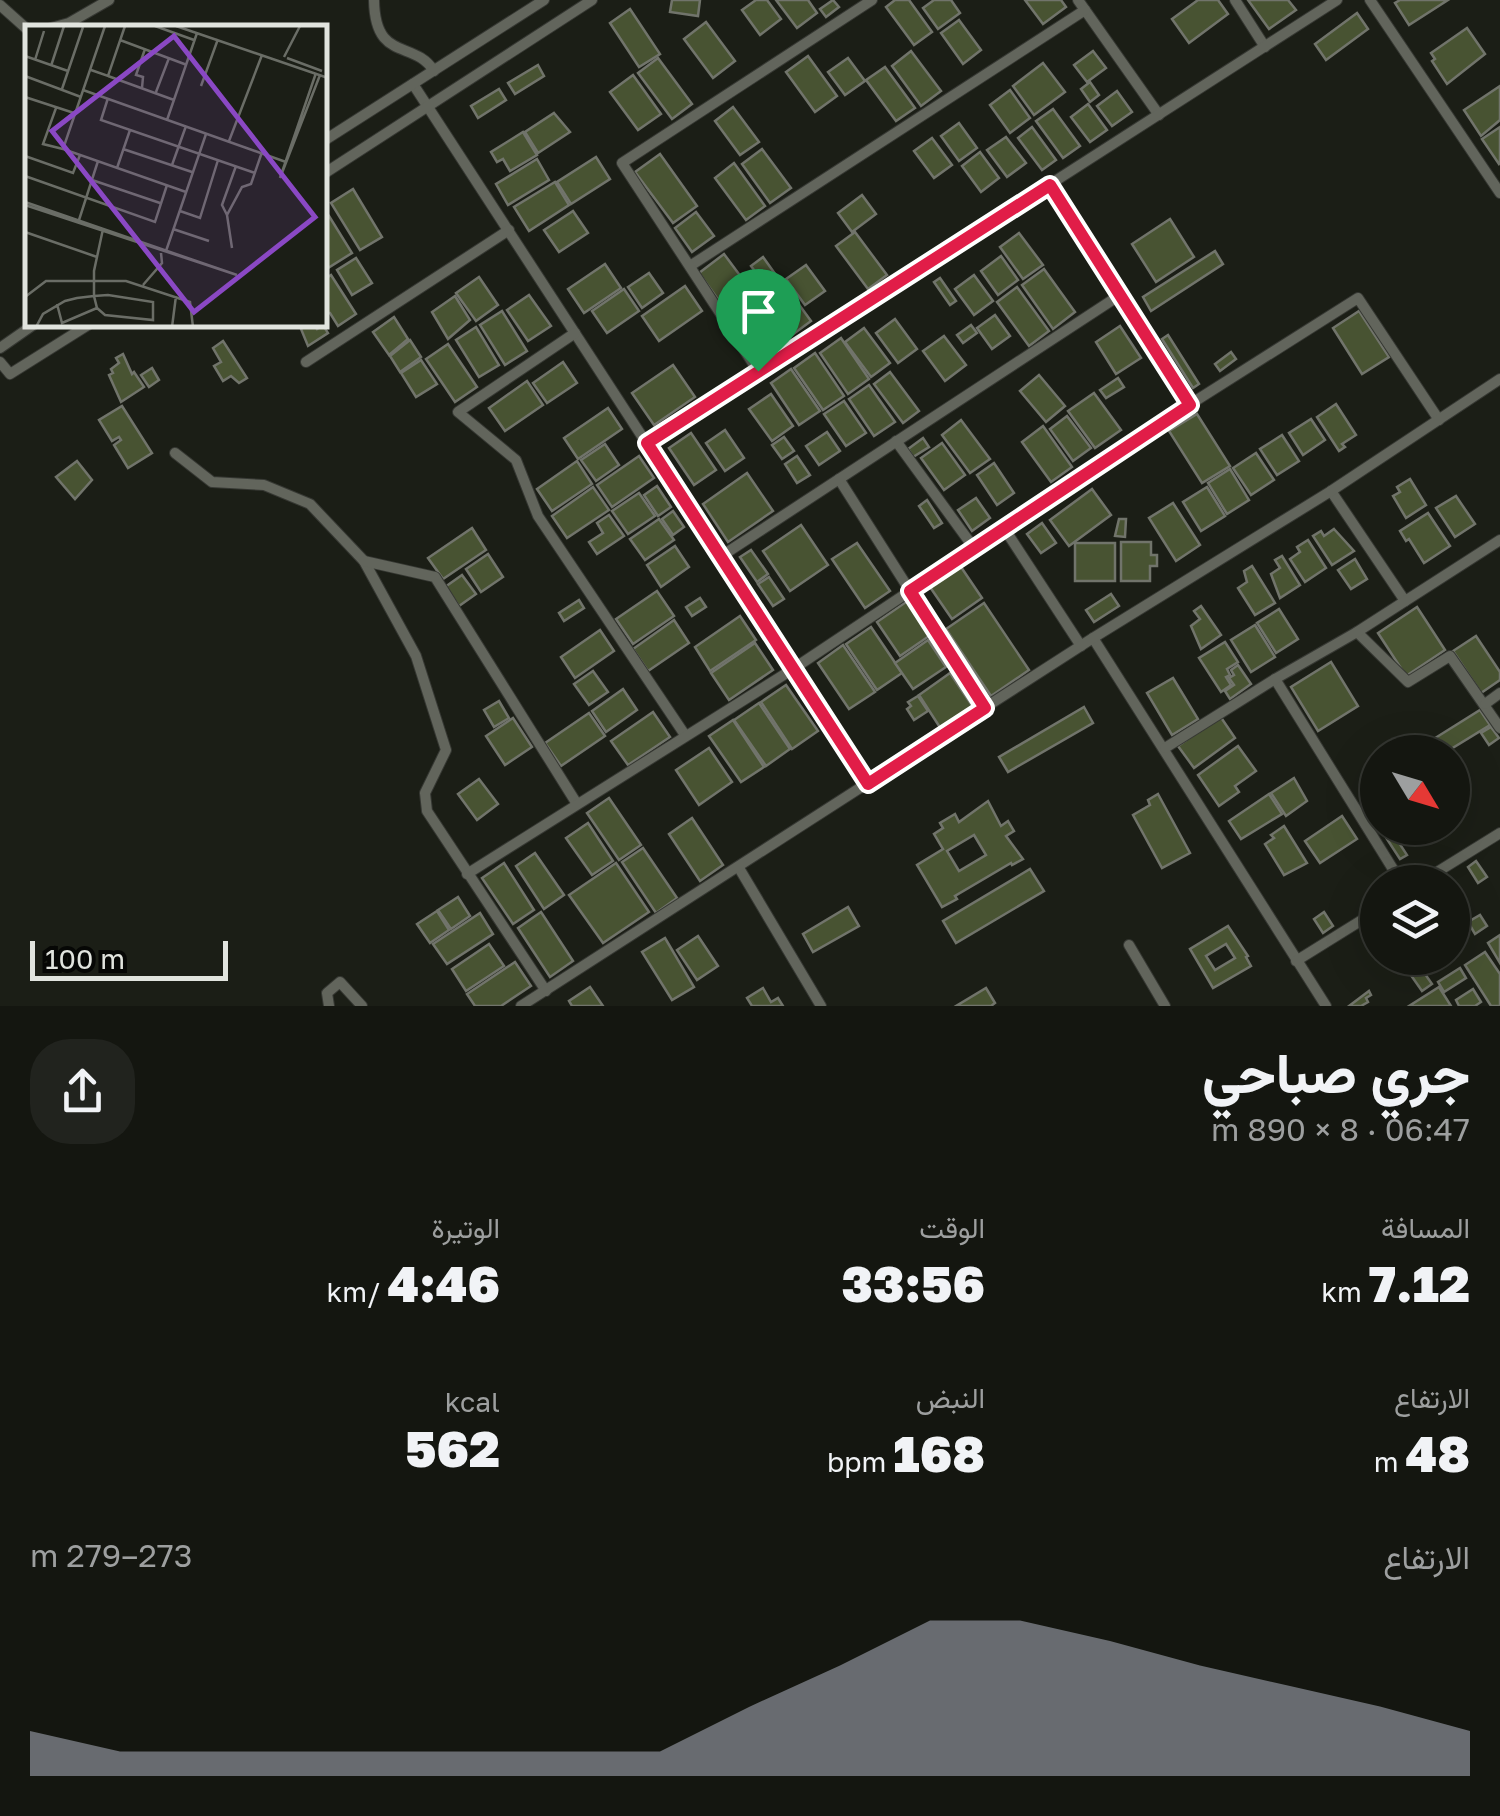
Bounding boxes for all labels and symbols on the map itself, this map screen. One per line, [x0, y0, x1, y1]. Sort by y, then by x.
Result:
inset map [25, 25, 328, 328]
pin [716, 269, 801, 372]
north arrow [1360, 735, 1470, 845]
scale bar [30, 936, 228, 980]

